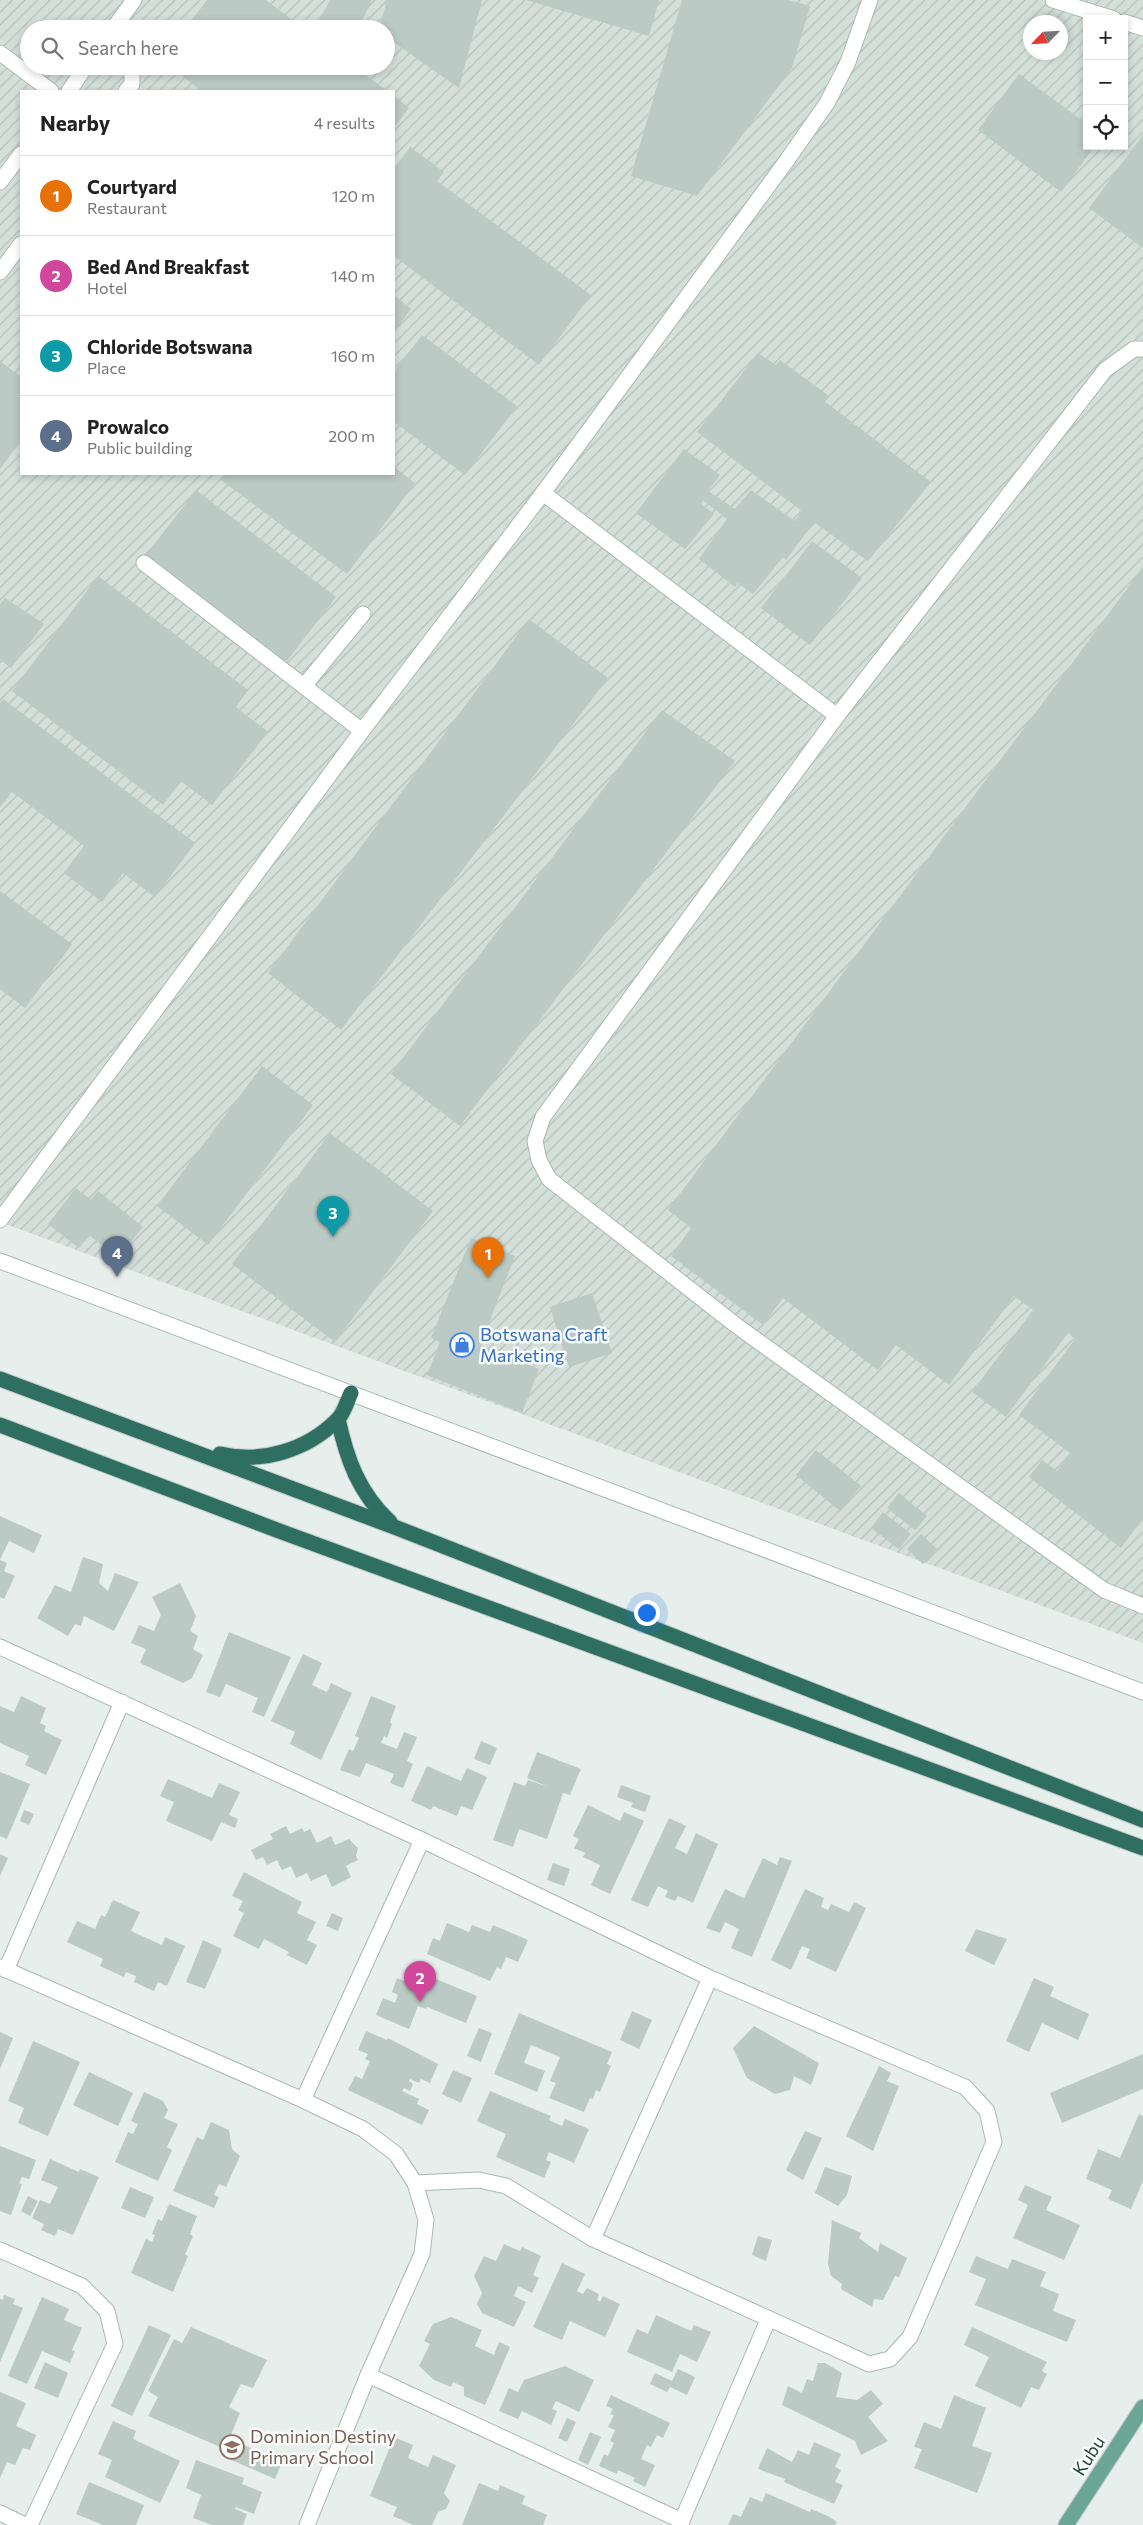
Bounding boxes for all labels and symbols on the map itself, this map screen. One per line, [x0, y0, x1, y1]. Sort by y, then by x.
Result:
north arrow [1023, 15, 1068, 60]
pin: 3 [317, 1196, 349, 1237]
pin: 4 [101, 1236, 133, 1277]
pin: 1 [472, 1237, 504, 1278]
place label: Botswana Craft Marketing [480, 1323, 608, 1366]
shop icon: Botswana Craft Marketing [449, 1332, 475, 1358]
your location [634, 1600, 660, 1626]
pin: 2 [404, 1961, 436, 2002]
place label: Dominion Destiny Primary School [250, 2425, 396, 2468]
street label: Kubu [1067, 2432, 1109, 2479]
school or university icon: Dominion Destiny Primary School [219, 2434, 245, 2460]

